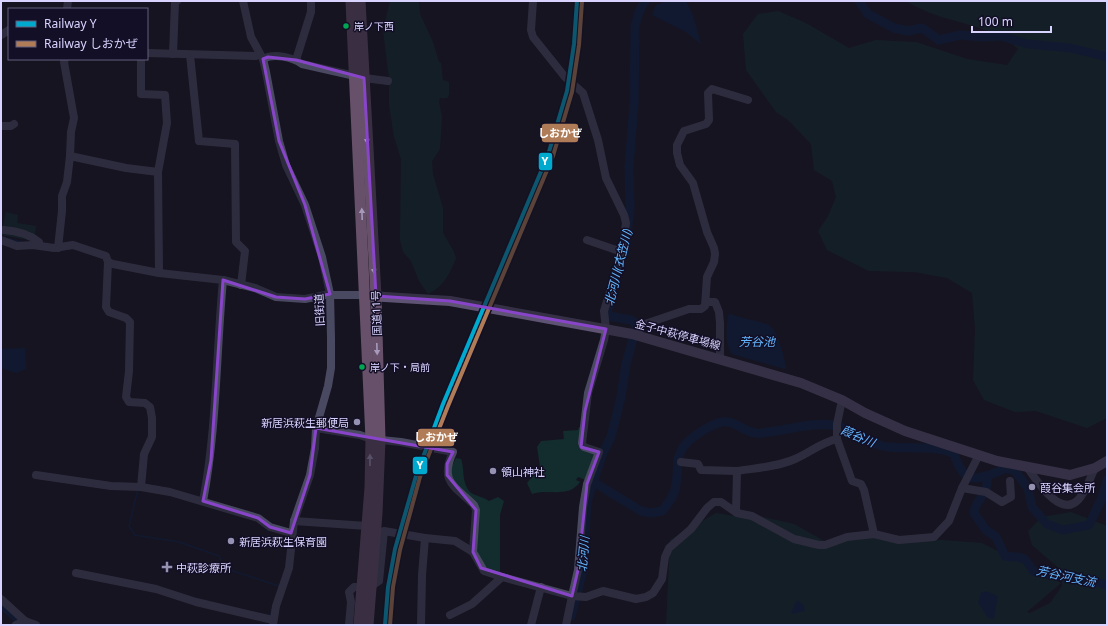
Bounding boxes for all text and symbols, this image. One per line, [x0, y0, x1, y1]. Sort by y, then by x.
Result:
legend [8, 8, 148, 60]
scale bar [972, 8, 1051, 34]
text: 100 m [978, 13, 1013, 30]
text: Railway Y [44, 15, 97, 32]
place label: 岸ノ下西 [354, 19, 394, 33]
marker: 岸ノ下西 [341, 21, 351, 31]
text: Railway しおかぜ [44, 35, 138, 52]
line badge: しおかぜ [541, 123, 579, 143]
text: しおかぜ [538, 125, 582, 140]
one-way arrow [364, 132, 370, 145]
line badge: Y [538, 152, 553, 171]
text: Y [542, 153, 549, 168]
one-way arrow [358, 208, 365, 220]
water label: 北河川(衣笠川) [600, 227, 636, 307]
one-way arrow [371, 262, 377, 275]
street label: 国道11号 [368, 290, 384, 336]
street label: 旧街道 [311, 293, 327, 327]
street label: 金子中萩停車場線 [634, 315, 722, 353]
water label: 芳谷池 [739, 333, 776, 350]
one-way arrow [374, 343, 381, 355]
place label: 岸ノ下・局前 [370, 360, 430, 374]
marker: 岸ノ下・局前 [357, 362, 367, 372]
place label: 新居浜萩生郵便局 [261, 415, 349, 430]
marker: 新居浜萩生郵便局 [352, 417, 362, 427]
water label: 葭谷川 [838, 421, 880, 452]
line badge: しおかぜ [417, 428, 455, 447]
text: しおかぜ [414, 429, 458, 444]
one-way arrow [367, 453, 373, 466]
line badge: Y [412, 456, 428, 475]
text: Y [417, 457, 424, 472]
place label: 領山神社 [501, 464, 545, 479]
marker: 領山神社 [488, 466, 498, 476]
place label: 葭谷集会所 [1040, 480, 1096, 495]
marker: 葭谷集会所 [1027, 482, 1037, 492]
water label: 北河川 [573, 533, 593, 573]
place label: 新居浜萩生保育園 [239, 534, 327, 549]
marker: 新居浜萩生保育園 [226, 536, 236, 546]
place label: 中萩診療所 [176, 560, 232, 575]
marker: 中萩診療所 [161, 561, 173, 573]
water label: 芳谷河支流 [1035, 561, 1099, 591]

